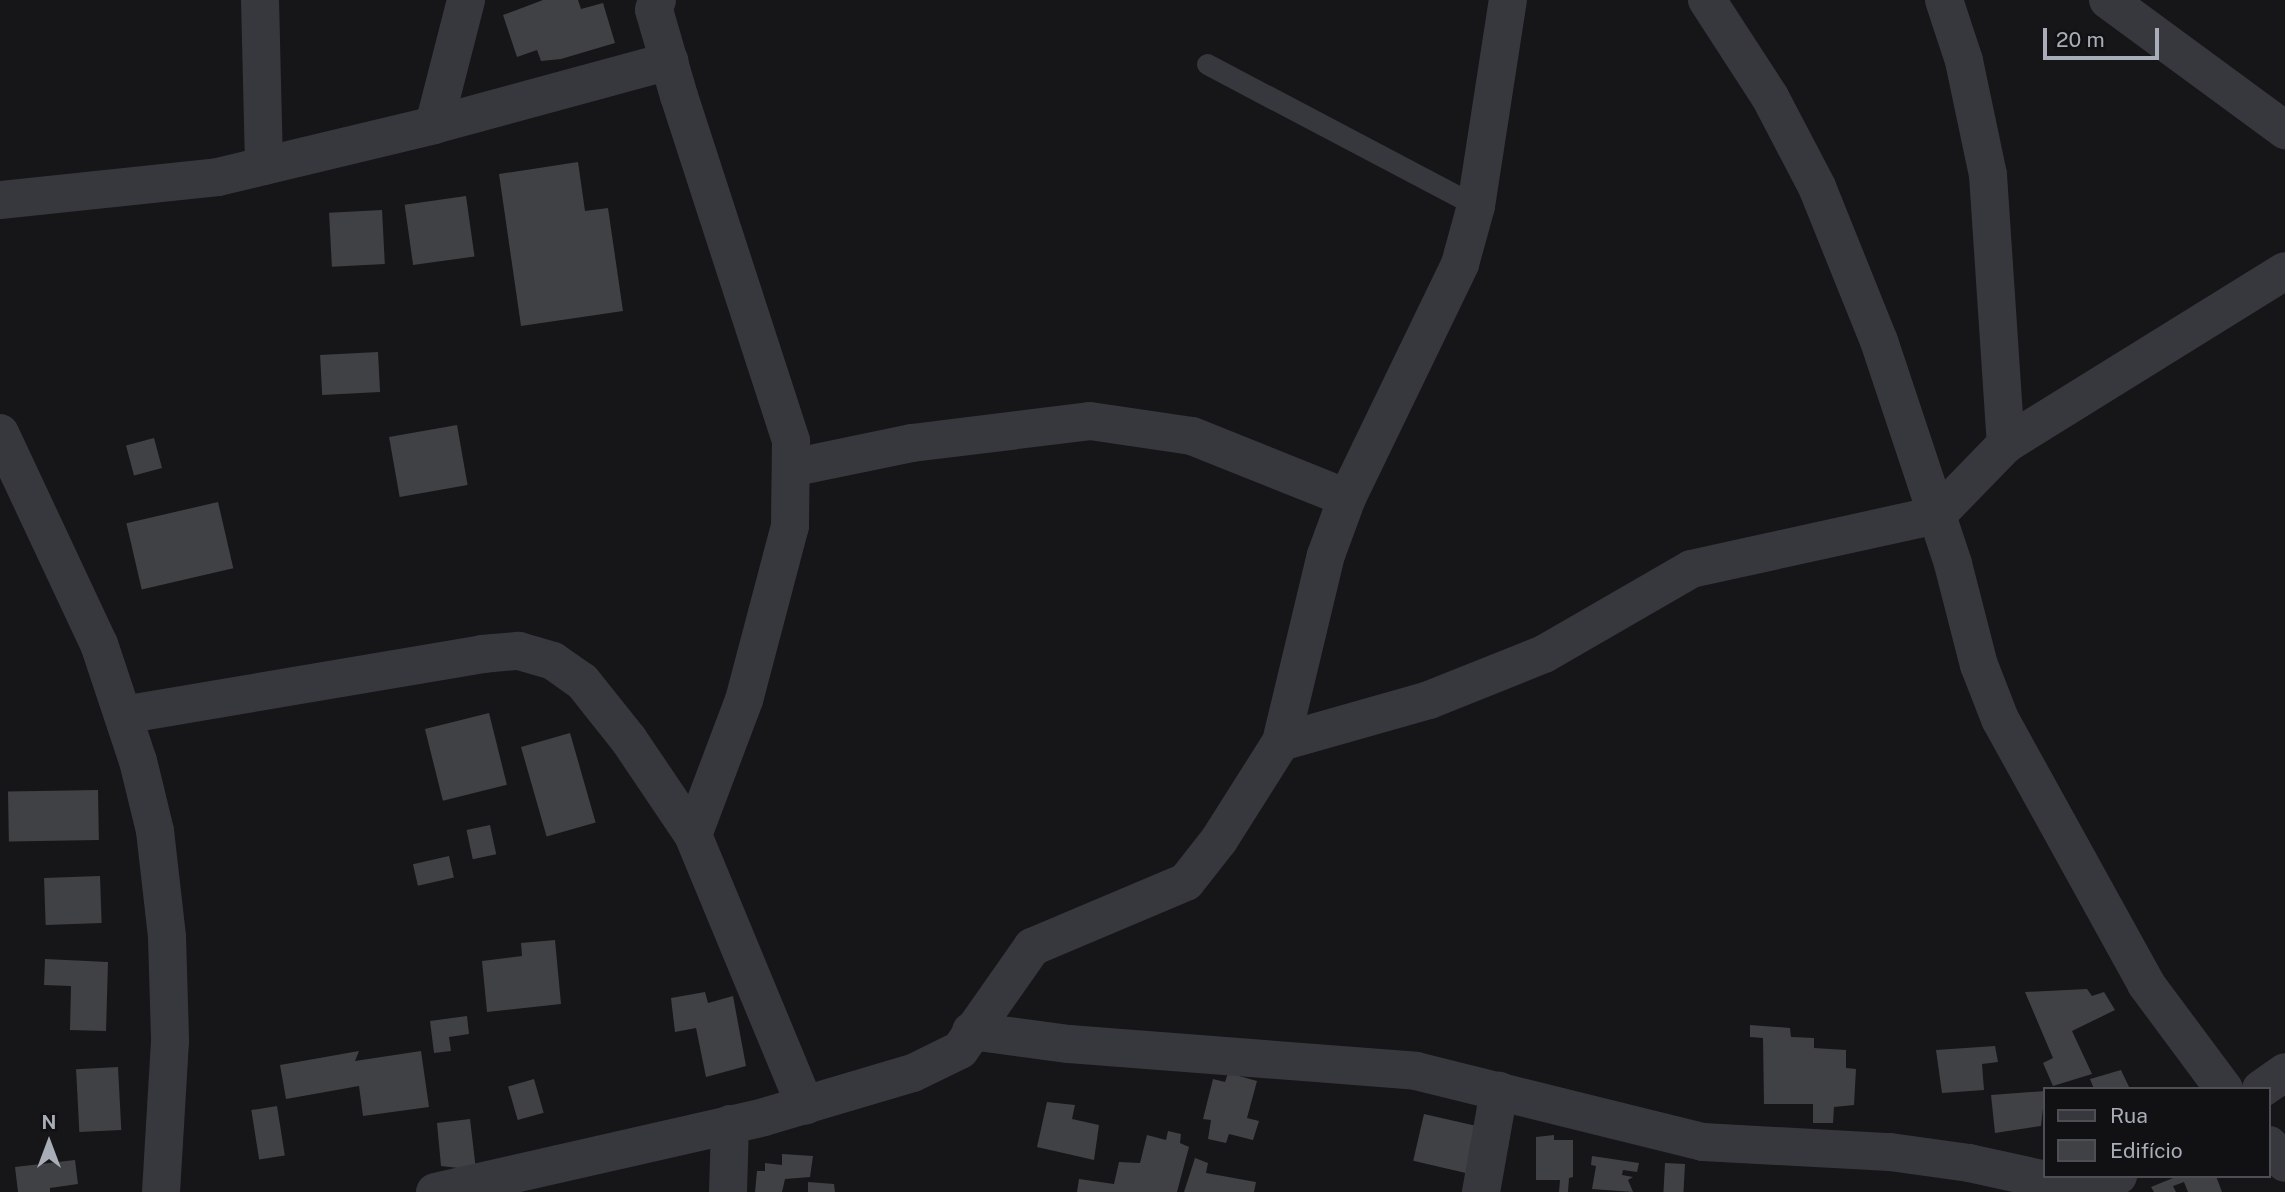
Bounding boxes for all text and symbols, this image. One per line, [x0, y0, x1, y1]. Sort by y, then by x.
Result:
scale bar [2047, 14, 2162, 58]
text: 20 m [2056, 27, 2105, 52]
legend [2044, 1087, 2271, 1178]
text: Rua [2110, 1103, 2148, 1128]
north arrow [14, 1108, 84, 1178]
text: N [42, 1111, 56, 1133]
text: Edifício [2110, 1138, 2183, 1163]

